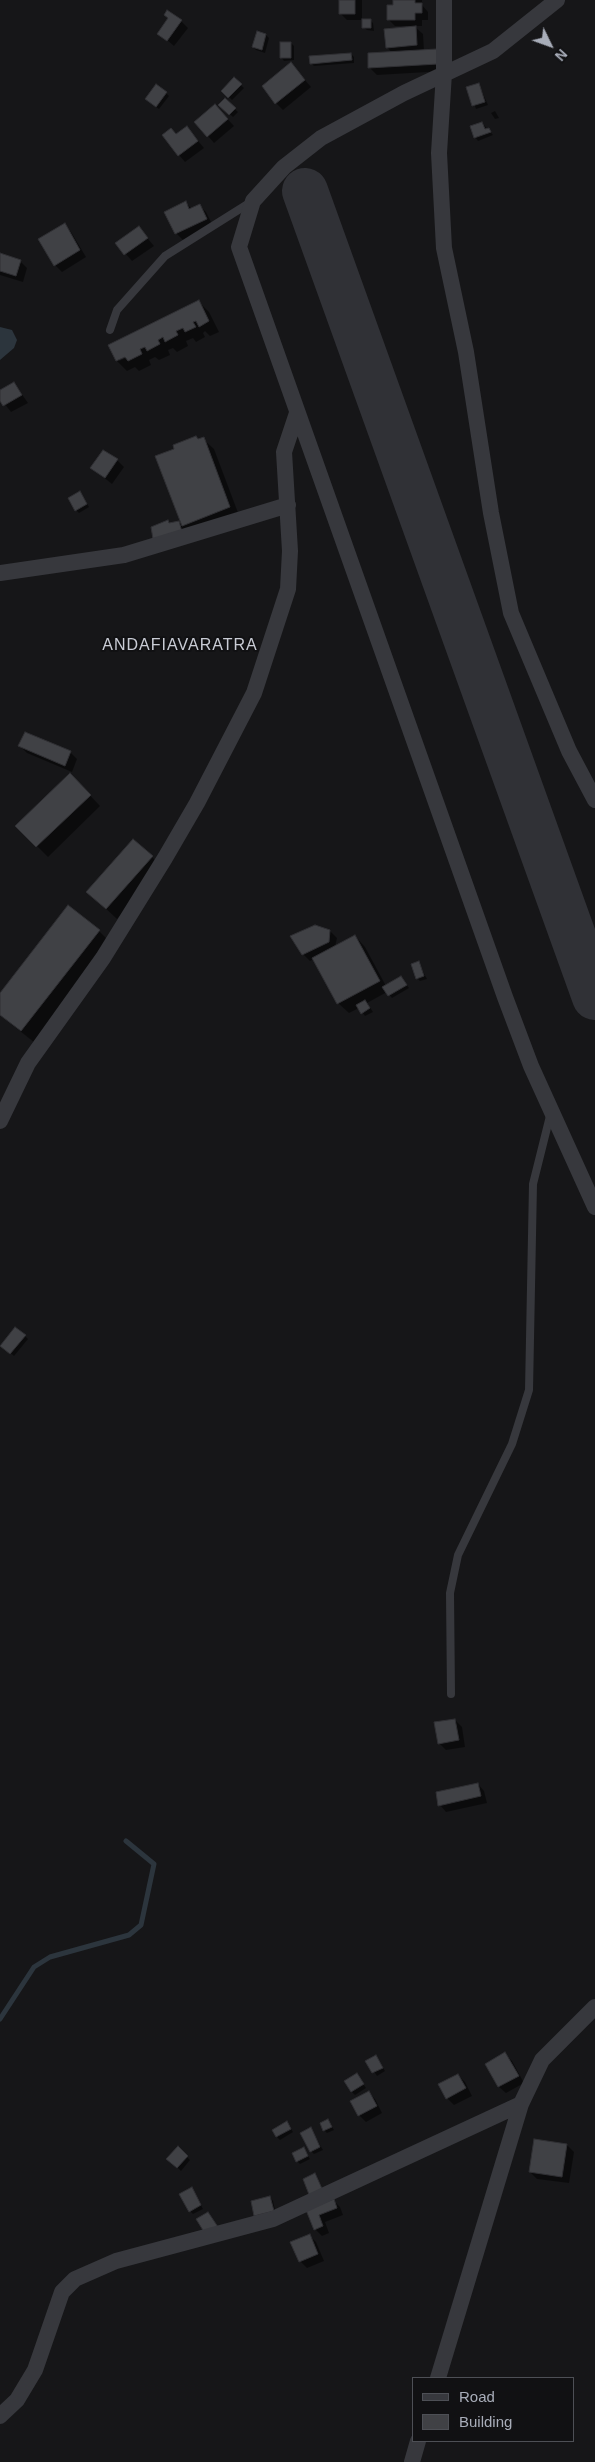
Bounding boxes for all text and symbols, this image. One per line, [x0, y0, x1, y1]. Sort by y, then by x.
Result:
north arrow [525, 20, 575, 70]
text: N [552, 46, 570, 64]
district label: ANDAFIAVARATRA [101, 636, 259, 656]
legend [412, 2377, 575, 2442]
text: Road [459, 2388, 495, 2405]
text: Building [459, 2413, 512, 2430]

